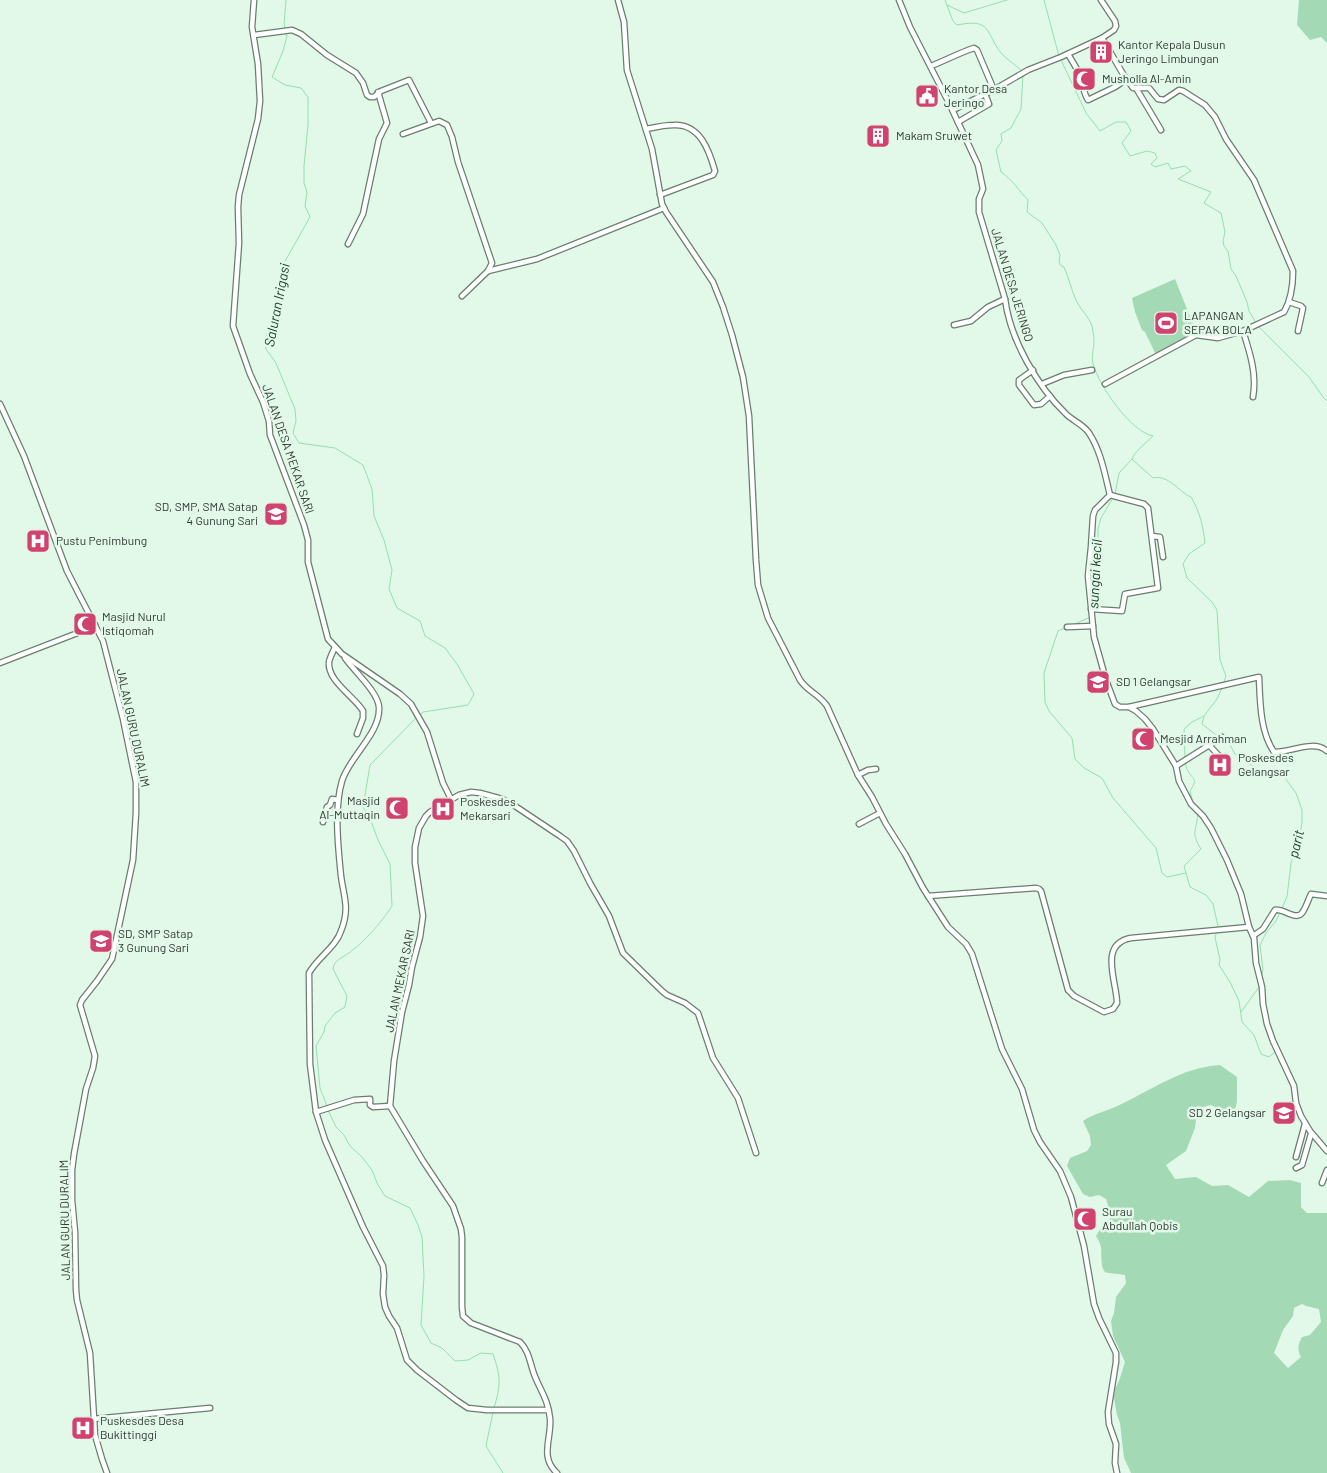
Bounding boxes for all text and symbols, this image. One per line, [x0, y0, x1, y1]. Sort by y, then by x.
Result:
place label: Kantor Kepala Dusun Jeringo Limbungan [1118, 37, 1225, 65]
building icon: Kantor Kepala Dusun Jeringo Limbungan [1088, 39, 1114, 65]
mosque icon: Musholla Al-Amin [1071, 66, 1097, 92]
place label: Musholla Al-Amin [1102, 71, 1191, 85]
place label: Kantor Desa Jeringo [944, 81, 1007, 109]
public building icon: Kantor Desa Jeringo [914, 83, 940, 109]
building icon: Makam Sruwet [865, 123, 891, 149]
place label: Makam Sruwet [896, 128, 972, 142]
street label: JALAN DESA JERINGO [989, 226, 1037, 343]
water label: Saluran Irigasi [260, 261, 293, 348]
place label: LAPANGAN SEPAK BOLA [1184, 308, 1252, 336]
sports icon: LAPANGAN SEPAK BOLA [1153, 310, 1179, 336]
street label: JALAN DESA MEKAR SARI [260, 382, 318, 515]
place label: SD, SMP, SMA Satap 4 Gunung Sari [155, 499, 258, 527]
school or university icon: SD, SMP, SMA Satap 4 Gunung Sari [263, 501, 289, 527]
hospital icon: Pustu Penimbung [25, 528, 51, 554]
place label: Pustu Penimbung [56, 533, 147, 547]
water label: sungai kecil [1084, 539, 1105, 609]
place label: Masjid Nurul Istiqomah [102, 609, 166, 637]
mosque icon: Masjid Nurul Istiqomah [72, 611, 98, 637]
street label: JALAN GURU DURALIM [115, 667, 153, 788]
school or university icon: SD 1 Gelangsar [1085, 669, 1111, 695]
place label: SD 1 Gelangsar [1116, 674, 1192, 688]
mosque icon: Mesjid Arrahman [1130, 726, 1156, 752]
place label: Mesjid Arrahman [1160, 731, 1247, 745]
place label: Poskesdes Gelangsar [1238, 750, 1294, 778]
hospital icon: Poskesdes Gelangsar [1207, 752, 1233, 778]
place label: Masjid Al-Muttaqin [319, 793, 380, 821]
place label: Poskesdes Mekarsari [460, 794, 516, 822]
mosque icon: Masjid Al-Muttaqin [384, 795, 410, 821]
hospital icon: Poskesdes Mekarsari [430, 796, 456, 822]
water label: parit [1284, 828, 1307, 860]
place label: SD, SMP Satap 3 Gunung Sari [118, 926, 193, 954]
school or university icon: SD, SMP Satap 3 Gunung Sari [88, 928, 114, 954]
street label: JALAN MEKAR SARI [381, 928, 417, 1033]
school or university icon: SD 2 Gelangsar [1271, 1100, 1297, 1126]
place label: SD 2 Gelangsar [1189, 1105, 1267, 1119]
street label: JALAN GURU DURALIM [56, 1160, 72, 1280]
place label: Surau Abdullah Qobis [1102, 1204, 1178, 1232]
mosque icon: Surau Abdullah Qobis [1072, 1206, 1098, 1232]
place label: Puskesdes Desa Bukittinggi [100, 1413, 184, 1441]
hospital icon: Puskesdes Desa Bukittinggi [70, 1415, 96, 1441]

